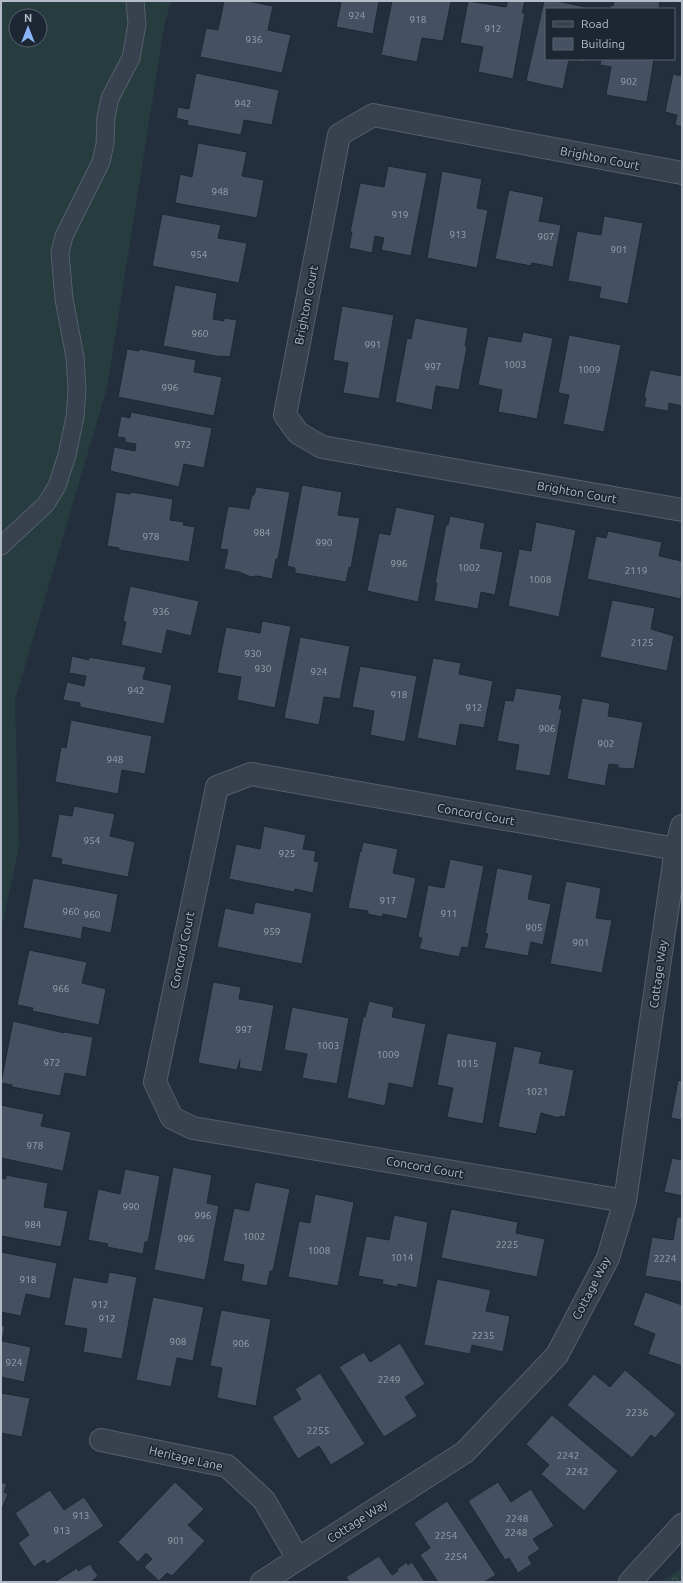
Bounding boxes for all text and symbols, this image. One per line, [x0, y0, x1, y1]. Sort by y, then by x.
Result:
north arrow [8, 8, 48, 48]
legend [545, 8, 675, 60]
house number: 924 [349, 10, 366, 21]
text: N [24, 12, 32, 24]
house number: 918 [410, 14, 427, 25]
text: Road [581, 17, 609, 30]
house number: 912 [485, 23, 501, 34]
house number: 936 [246, 34, 263, 45]
text: Building [581, 37, 625, 50]
house number: 902 [621, 76, 637, 87]
house number: 942 [235, 98, 251, 109]
street label: Brighton Court [559, 144, 641, 172]
house number: 948 [212, 186, 229, 197]
house number: 919 [392, 209, 408, 220]
house number: 913 [450, 229, 466, 240]
house number: 907 [538, 231, 554, 242]
house number: 901 [611, 244, 627, 255]
house number: 954 [191, 249, 208, 260]
street label: Brighton Court [292, 264, 320, 346]
house number: 960 [192, 328, 209, 339]
house number: 991 [365, 339, 381, 350]
house number: 1003 [504, 359, 526, 370]
house number: 997 [425, 361, 441, 372]
house number: 1009 [578, 364, 600, 375]
house number: 996 [162, 382, 179, 393]
house number: 972 [175, 439, 191, 450]
street label: Brighton Court [536, 479, 618, 505]
house number: 984 [254, 527, 271, 538]
house number: 978 [143, 531, 160, 542]
house number: 990 [316, 537, 333, 548]
house number: 996 [391, 558, 408, 569]
house number: 1002 [458, 562, 480, 573]
house number: 2119 [625, 565, 647, 576]
house number: 1008 [529, 574, 552, 585]
house number: 936 [153, 606, 170, 617]
house number: 2125 [631, 637, 653, 648]
house number: 930 [245, 648, 262, 659]
house number: 930 [255, 663, 272, 674]
house number: 924 [311, 666, 328, 677]
house number: 942 [128, 685, 144, 696]
house number: 918 [391, 689, 408, 700]
house number: 912 [466, 702, 482, 713]
house number: 906 [539, 723, 556, 734]
house number: 902 [598, 738, 614, 749]
house number: 948 [107, 754, 124, 765]
street label: Concord Court [436, 801, 516, 827]
house number: 954 [84, 835, 101, 846]
house number: 925 [279, 848, 295, 859]
house number: 917 [380, 895, 396, 906]
house number: 960 [63, 906, 80, 917]
house number: 911 [441, 908, 457, 919]
house number: 960 [84, 909, 101, 920]
street label: Concord Court [167, 910, 197, 990]
house number: 905 [526, 922, 542, 933]
house number: 959 [264, 926, 280, 937]
house number: 901 [573, 937, 589, 948]
street label: Cottage Way [647, 939, 669, 1009]
house number: 966 [53, 983, 70, 994]
house number: 997 [236, 1024, 252, 1035]
house number: 1003 [317, 1040, 339, 1051]
house number: 1009 [377, 1049, 399, 1060]
house number: 972 [44, 1057, 60, 1068]
house number: 1015 [456, 1058, 478, 1069]
house number: 1021 [526, 1086, 548, 1097]
house number: 978 [27, 1140, 44, 1151]
street label: Concord Court [385, 1154, 465, 1180]
house number: 990 [123, 1201, 140, 1212]
house number: 996 [195, 1210, 212, 1221]
house number: 984 [25, 1219, 42, 1230]
house number: 1002 [243, 1231, 265, 1242]
house number: 996 [178, 1233, 195, 1244]
house number: 2225 [496, 1239, 518, 1250]
house number: 1008 [308, 1245, 331, 1256]
house number: 1014 [391, 1252, 414, 1263]
house number: 2224 [654, 1253, 677, 1264]
street label: Cottage Way [570, 1254, 613, 1322]
house number: 918 [20, 1274, 37, 1285]
house number: 912 [92, 1299, 108, 1310]
house number: 912 [99, 1313, 115, 1324]
house number: 2235 [472, 1330, 494, 1341]
house number: 908 [170, 1336, 187, 1347]
house number: 906 [233, 1338, 250, 1349]
house number: 924 [6, 1357, 23, 1368]
house number: 2249 [378, 1374, 400, 1385]
house number: 2236 [626, 1407, 649, 1418]
house number: 2255 [307, 1425, 329, 1436]
street label: Heritage Lane [148, 1443, 224, 1473]
house number: 2242 [557, 1450, 579, 1461]
house number: 2242 [566, 1466, 588, 1477]
street label: Cottage Way [325, 1497, 390, 1545]
house number: 913 [73, 1510, 89, 1521]
house number: 2248 [506, 1513, 529, 1524]
house number: 913 [54, 1525, 70, 1536]
house number: 2248 [505, 1527, 528, 1538]
house number: 2254 [435, 1530, 458, 1541]
house number: 901 [168, 1535, 184, 1546]
house number: 2254 [445, 1551, 468, 1562]

